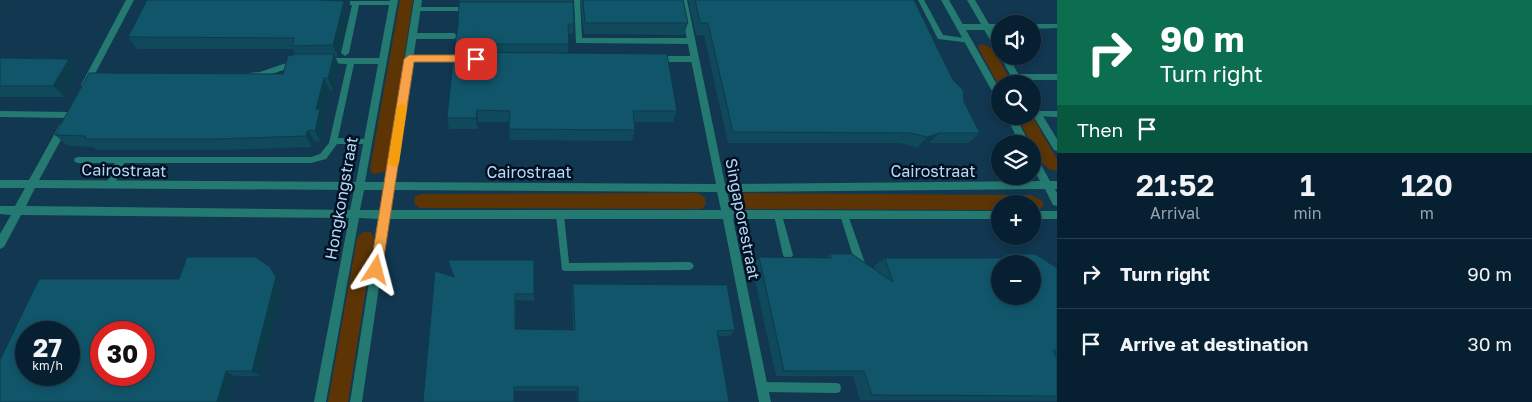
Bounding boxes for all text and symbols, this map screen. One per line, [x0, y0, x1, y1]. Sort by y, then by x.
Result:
map controls [991, 15, 1041, 305]
button: sound [991, 15, 1041, 65]
text: 90 m [1160, 18, 1244, 60]
icon: right [1077, 20, 1142, 85]
pin [455, 38, 497, 80]
icon: arrive [462, 45, 490, 73]
text: Turn right [1160, 60, 1263, 87]
button: search [991, 75, 1041, 125]
icon: arrive [1133, 115, 1161, 143]
text: Then [1077, 118, 1123, 141]
street label: Hongkongstraat [320, 135, 362, 261]
button: layers [991, 135, 1041, 185]
street label: Singaporestraat [721, 157, 765, 281]
street label: Cairostraat [81, 159, 167, 181]
street label: Cairostraat [890, 161, 976, 181]
street label: Cairostraat [486, 162, 572, 182]
text: 21:52 [1136, 167, 1214, 203]
text: 1 [1300, 167, 1315, 203]
text: 120 [1401, 167, 1453, 203]
button: + [991, 195, 1041, 245]
text: Arrival [1150, 203, 1200, 223]
text: min [1293, 203, 1322, 223]
text: m [1420, 203, 1434, 223]
position arrow [349, 243, 401, 295]
button: − [991, 255, 1041, 305]
icon: right [1077, 260, 1105, 288]
text: Turn right [1120, 262, 1210, 285]
text: 90 m [1467, 262, 1512, 285]
speed limit sign: 30 [90, 321, 155, 386]
icon: arrive [1077, 330, 1105, 358]
text: 27 [33, 332, 62, 363]
text: Arrive at destination [1120, 332, 1308, 355]
text: 30 m [1468, 332, 1512, 355]
text: km/h [32, 358, 63, 373]

